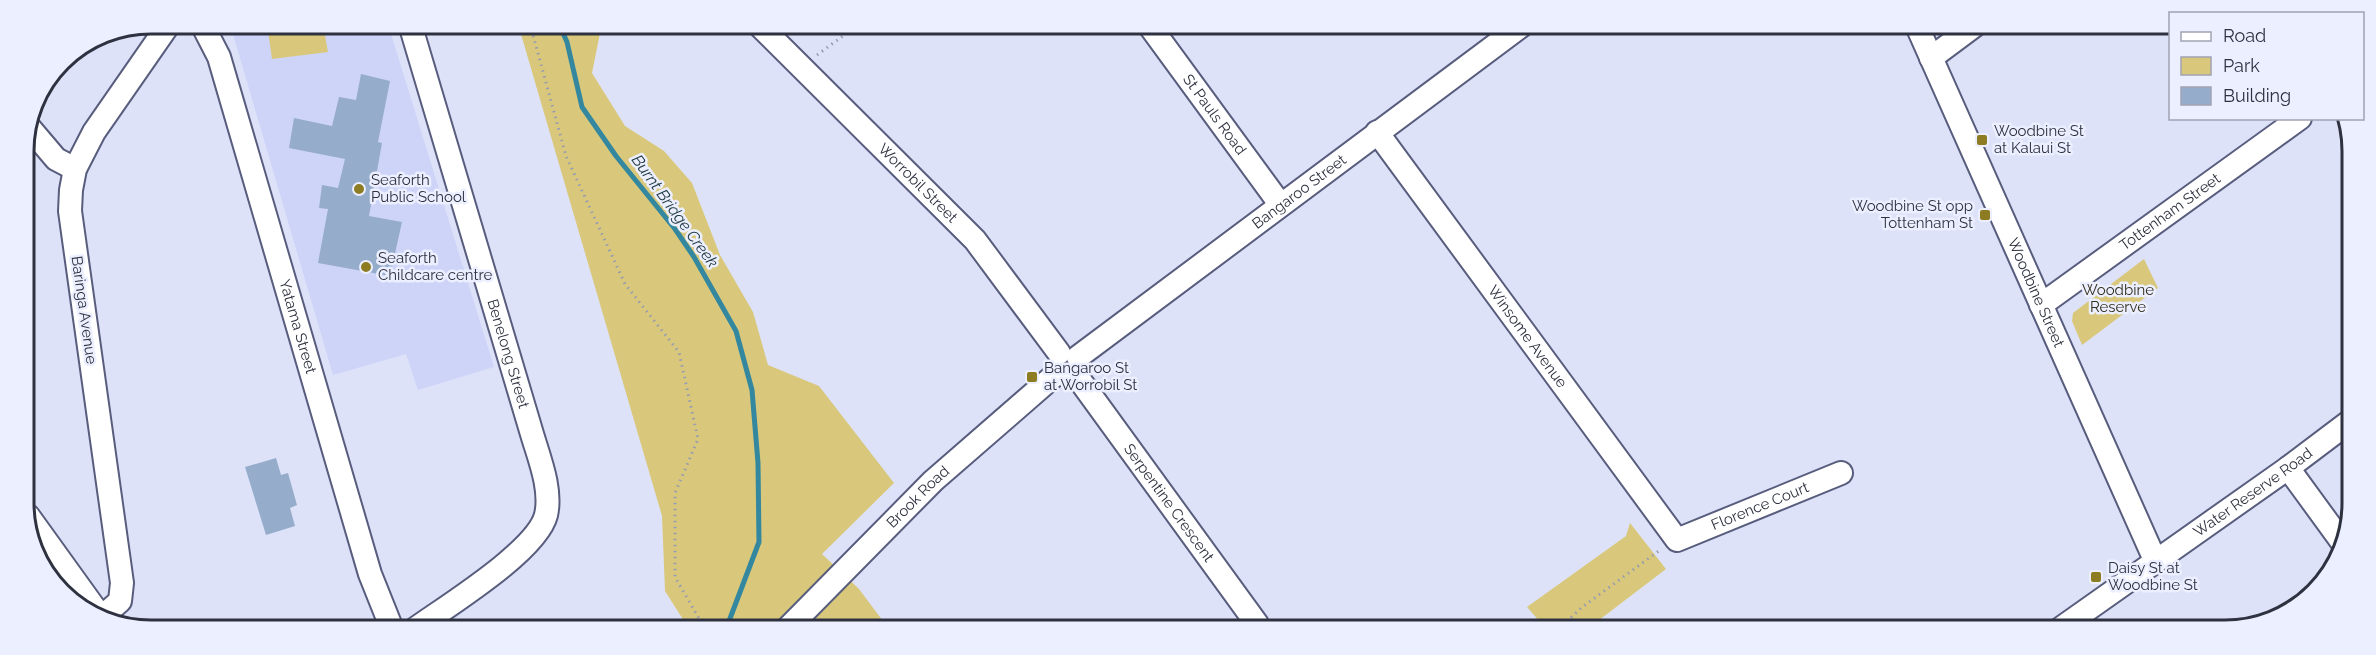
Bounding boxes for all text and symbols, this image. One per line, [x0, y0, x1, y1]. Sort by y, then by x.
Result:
legend [2169, 12, 2364, 120]
text: Road [2223, 25, 2266, 46]
text: Park [2223, 55, 2260, 76]
street label: St Pauls Road [1179, 71, 1250, 158]
text: Building [2223, 85, 2291, 106]
place label: Woodbine St at Kalaui St [1994, 122, 2084, 157]
marker: Woodbine St at Kalaui St [1975, 133, 1989, 147]
street label: Worrobil Street [874, 140, 961, 226]
water label: Burnt Bridge Creek [628, 151, 723, 271]
street label: Bangaroo Street [1249, 151, 1350, 233]
street label: Tottenham Street [2116, 170, 2224, 254]
place label: Seaforth Public School [371, 171, 467, 206]
marker: Seaforth Public School [352, 182, 366, 196]
place label: Woodbine St opp Tottenham St [1852, 197, 1973, 232]
marker: Woodbine St opp Tottenham St [1978, 208, 1992, 222]
street label: Woodbine Street [2004, 235, 2068, 350]
place label: Seaforth Childcare centre [378, 249, 492, 284]
street label: Baringa Avenue [68, 255, 101, 365]
marker: Seaforth Childcare centre [359, 260, 373, 274]
street label: Yatama Street [275, 277, 320, 376]
park label: Woodbine Reserve [2082, 281, 2154, 316]
street label: Winsome Avenue [1484, 282, 1571, 392]
street label: Benelong Street [483, 297, 533, 410]
place label: Bangaroo St at Worrobil St [1044, 359, 1137, 394]
marker: Bangaroo St at Worrobil St [1025, 370, 1039, 384]
street label: Serpentine Crescent [1120, 440, 1218, 565]
street label: Water Reserve Road [2190, 444, 2316, 541]
street label: Brook Road [883, 462, 953, 532]
street label: Florence Court [1709, 478, 1811, 534]
place label: Daisy St at Woodbine St [2108, 559, 2198, 594]
marker: Daisy St at Woodbine St [2089, 570, 2103, 584]

